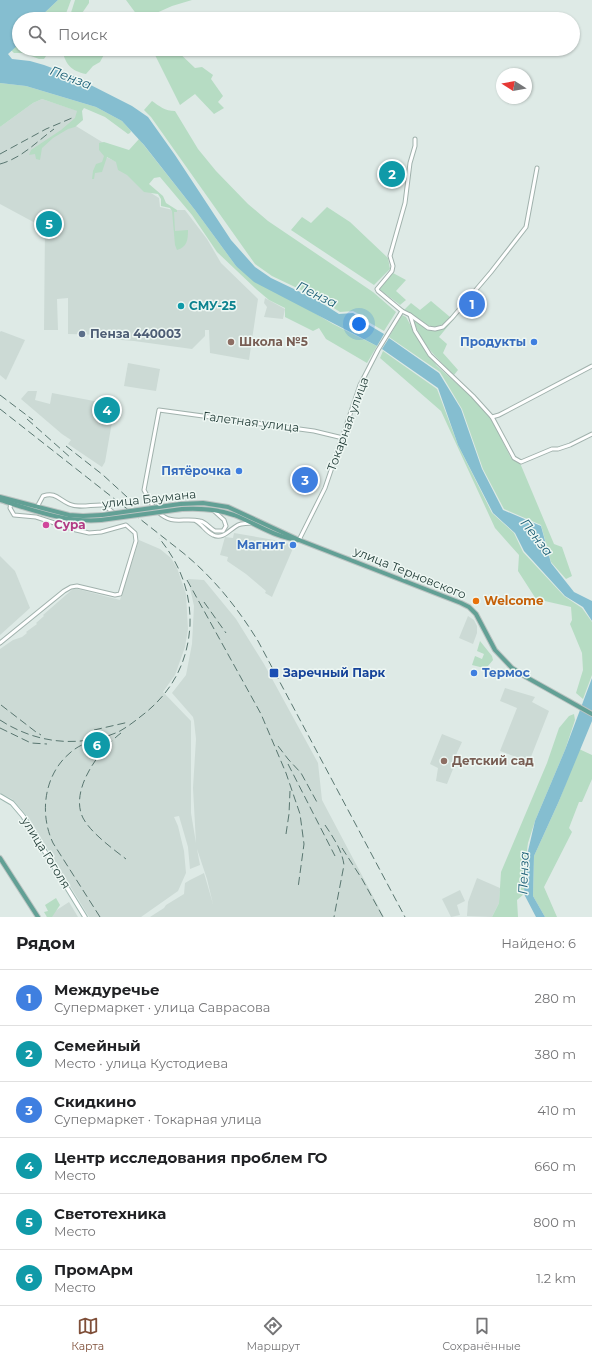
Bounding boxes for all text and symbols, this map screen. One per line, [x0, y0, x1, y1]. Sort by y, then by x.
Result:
search box [12, 12, 580, 56]
icon: search [26, 23, 48, 45]
text: Поиск [58, 25, 107, 44]
water label: Пенза [48, 62, 94, 92]
north arrow [496, 68, 532, 104]
pin: 2 [379, 159, 405, 189]
pin: 5 [36, 209, 62, 239]
water label: Пенза [294, 277, 340, 311]
pin: 1 [459, 289, 485, 319]
place label: СМУ-25 [189, 298, 236, 313]
marker: СМУ-25 [176, 301, 186, 311]
your location [349, 314, 369, 334]
place label: Пенза 440003 [90, 326, 181, 341]
marker: Пенза 440003 [77, 329, 87, 339]
place label: Школа №5 [239, 334, 308, 349]
place label: Продукты [460, 334, 526, 349]
marker: Школа №5 [226, 337, 236, 347]
marker: Продукты [529, 337, 539, 347]
street label: Токарная улица [324, 375, 372, 473]
pin: 4 [94, 395, 120, 425]
street label: Галетная улица [202, 408, 300, 435]
place label: Пятёрочка [161, 463, 231, 478]
pin: 3 [292, 465, 318, 495]
marker: Пятёрочка [234, 466, 244, 476]
street label: улица Баумана [100, 486, 197, 511]
water label: Пенза [517, 515, 557, 559]
place label: Сура [54, 517, 86, 532]
marker: Сура [41, 520, 51, 530]
place label: Магнит [237, 537, 286, 552]
marker: Магнит [288, 540, 298, 550]
street label: улица Терновского [351, 543, 469, 602]
place label: Welcome [484, 593, 544, 608]
marker: Welcome [471, 596, 481, 606]
place label: Заречный Парк [282, 665, 386, 680]
place label: Термос [482, 665, 530, 680]
marker: Заречный Парк [268, 667, 280, 679]
marker: Термос [469, 668, 479, 678]
pin: 6 [84, 730, 110, 760]
place label: Детский сад [452, 753, 534, 768]
marker: Детский сад [439, 756, 449, 766]
street label: улица Гоголя [18, 813, 74, 891]
water label: Пенза [514, 851, 532, 895]
text: Рядом [16, 933, 75, 953]
text: Найдено: 6 [501, 935, 576, 951]
text: Междуречье [54, 980, 160, 999]
text: 1 [26, 990, 32, 1006]
text: 280 m [535, 990, 576, 1006]
text: Супермаркет · улица Саврасова [54, 999, 270, 1015]
text: Семейный [54, 1036, 141, 1055]
text: 2 [25, 1046, 33, 1062]
text: 380 m [535, 1046, 576, 1062]
text: Место · улица Кустодиева [54, 1055, 228, 1071]
text: Скидкино [54, 1092, 136, 1111]
text: 3 [25, 1102, 33, 1118]
text: 410 m [537, 1102, 576, 1118]
text: Супермаркет · Токарная улица [54, 1111, 262, 1127]
text: Центр исследования проблем ГО [54, 1148, 327, 1167]
text: 4 [25, 1158, 33, 1174]
text: 660 m [534, 1158, 576, 1174]
text: Место [54, 1167, 96, 1183]
text: Светотехника [54, 1204, 166, 1223]
text: 5 [25, 1214, 33, 1230]
text: 800 m [533, 1214, 576, 1230]
text: Место [54, 1223, 96, 1239]
text: ПромАрм [54, 1260, 133, 1279]
text: 6 [25, 1270, 33, 1286]
text: 1.2 km [536, 1270, 576, 1286]
text: Место [54, 1279, 96, 1295]
tab: Карта [71, 1315, 104, 1353]
tab: Маршрут [246, 1315, 300, 1353]
tab: Сохранённые [442, 1315, 521, 1353]

